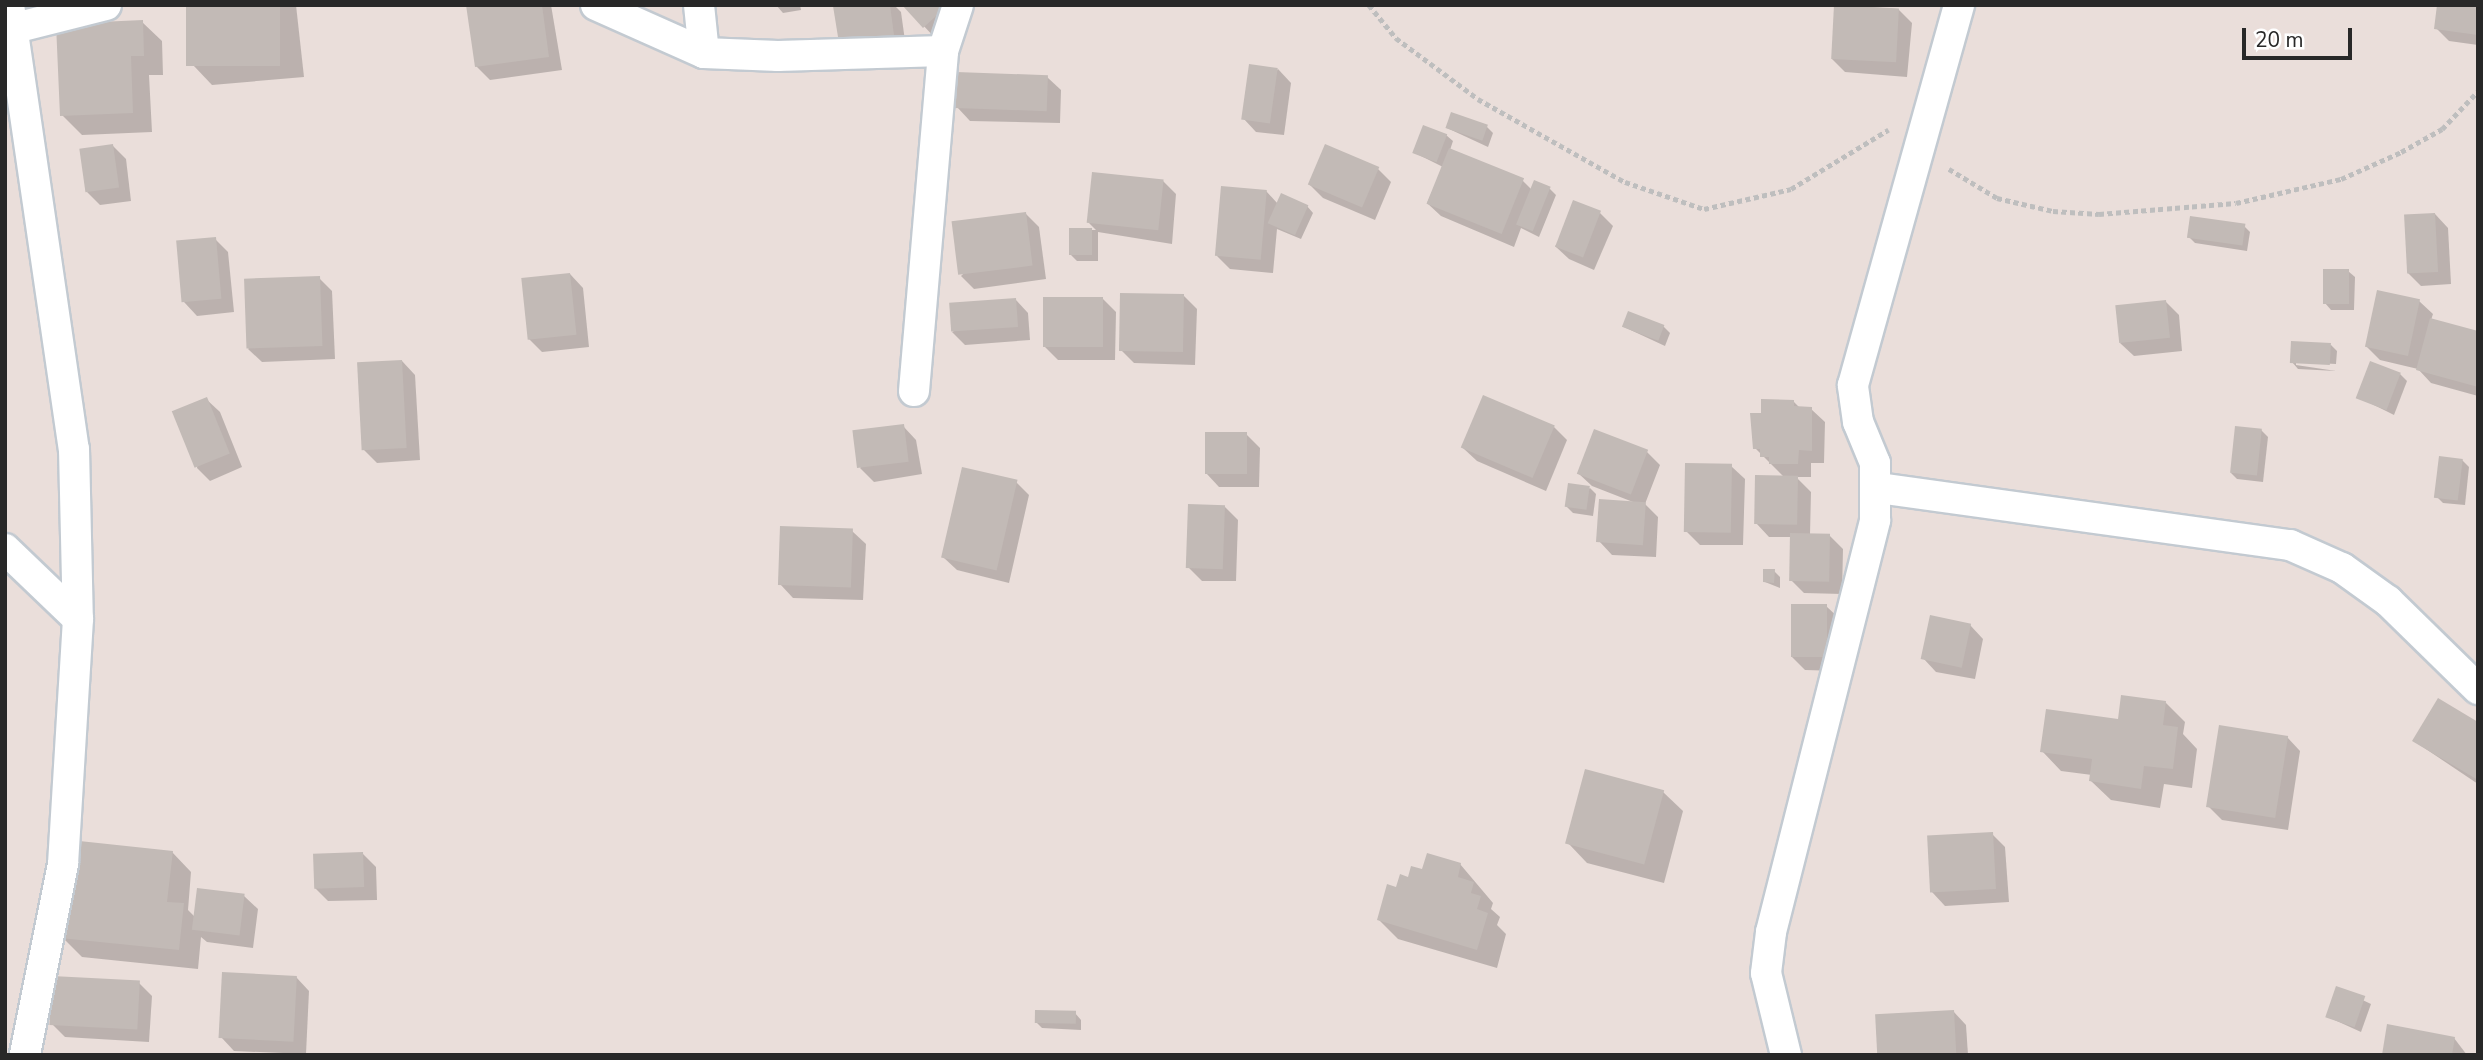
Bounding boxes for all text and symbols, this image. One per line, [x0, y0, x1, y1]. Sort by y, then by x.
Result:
scale bar [2245, 14, 2355, 58]
text: 20 m [2255, 26, 2304, 54]

